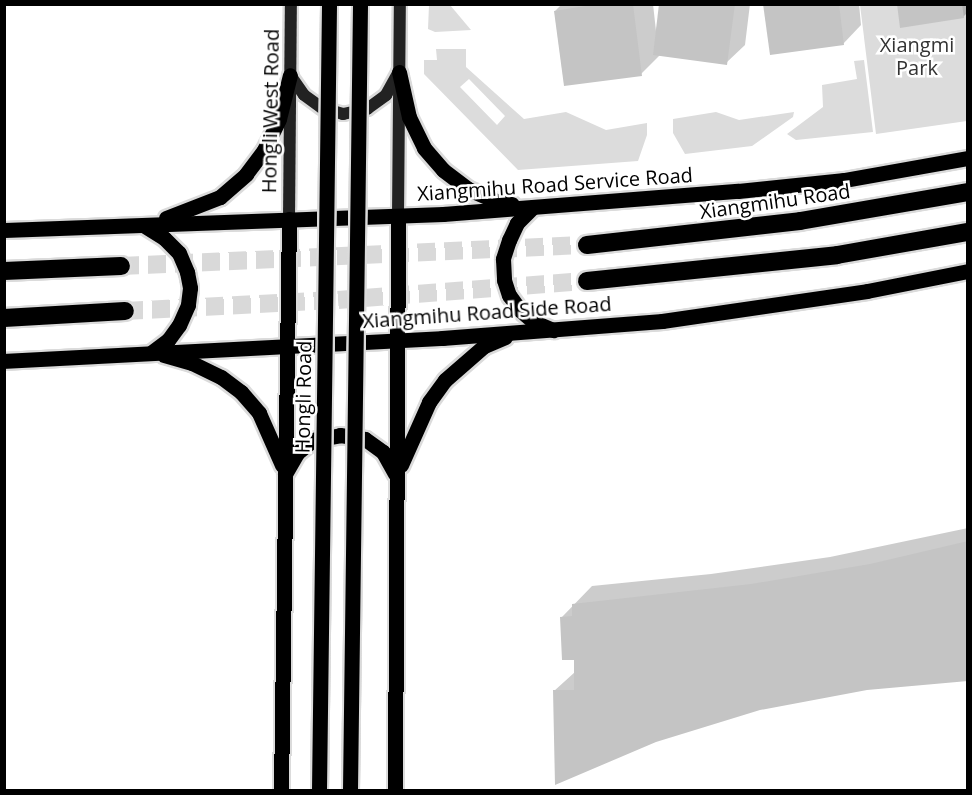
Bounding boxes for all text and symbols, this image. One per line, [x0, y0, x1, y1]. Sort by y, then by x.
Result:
street label: Hongli West Road [257, 29, 283, 193]
park label: Xiangmi Park [880, 33, 954, 80]
street label: Xiangmihu Road Service Road [416, 162, 694, 206]
street label: Xiangmihu Road [698, 179, 852, 223]
street label: Xiangmihu Road Side Road [362, 291, 612, 333]
street label: Hongli Road [290, 340, 316, 454]

